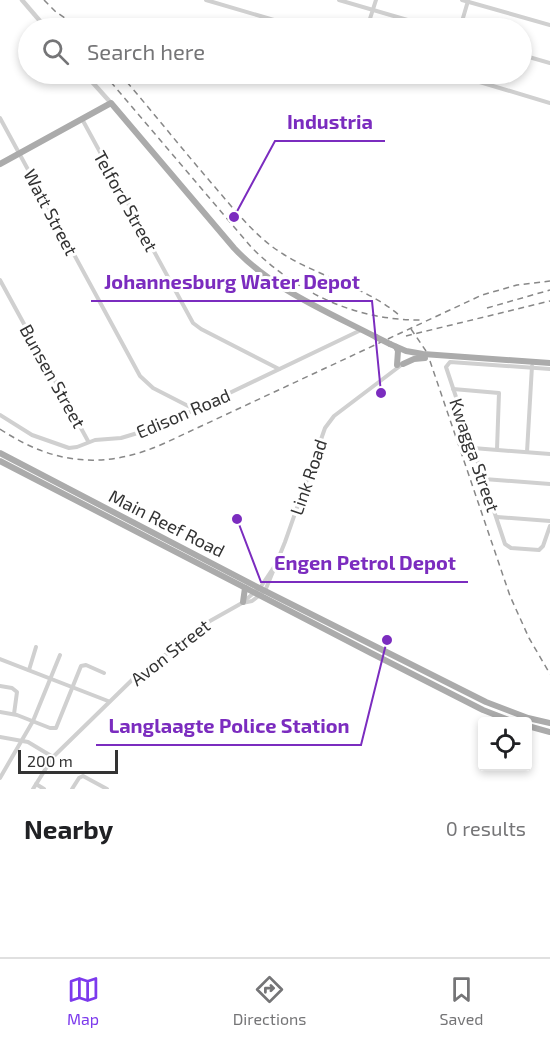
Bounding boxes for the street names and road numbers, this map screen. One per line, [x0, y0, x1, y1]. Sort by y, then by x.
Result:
street label: Telford Street [89, 147, 163, 255]
street label: Watt Street [19, 165, 83, 259]
street label: Bunsen Street [15, 320, 91, 432]
street label: Edison Road [133, 383, 233, 443]
street label: Kwagga Street [445, 395, 505, 515]
street label: Link Road [285, 436, 331, 518]
street label: Main Reef Road [105, 484, 229, 562]
street label: Avon Street [126, 614, 214, 690]

